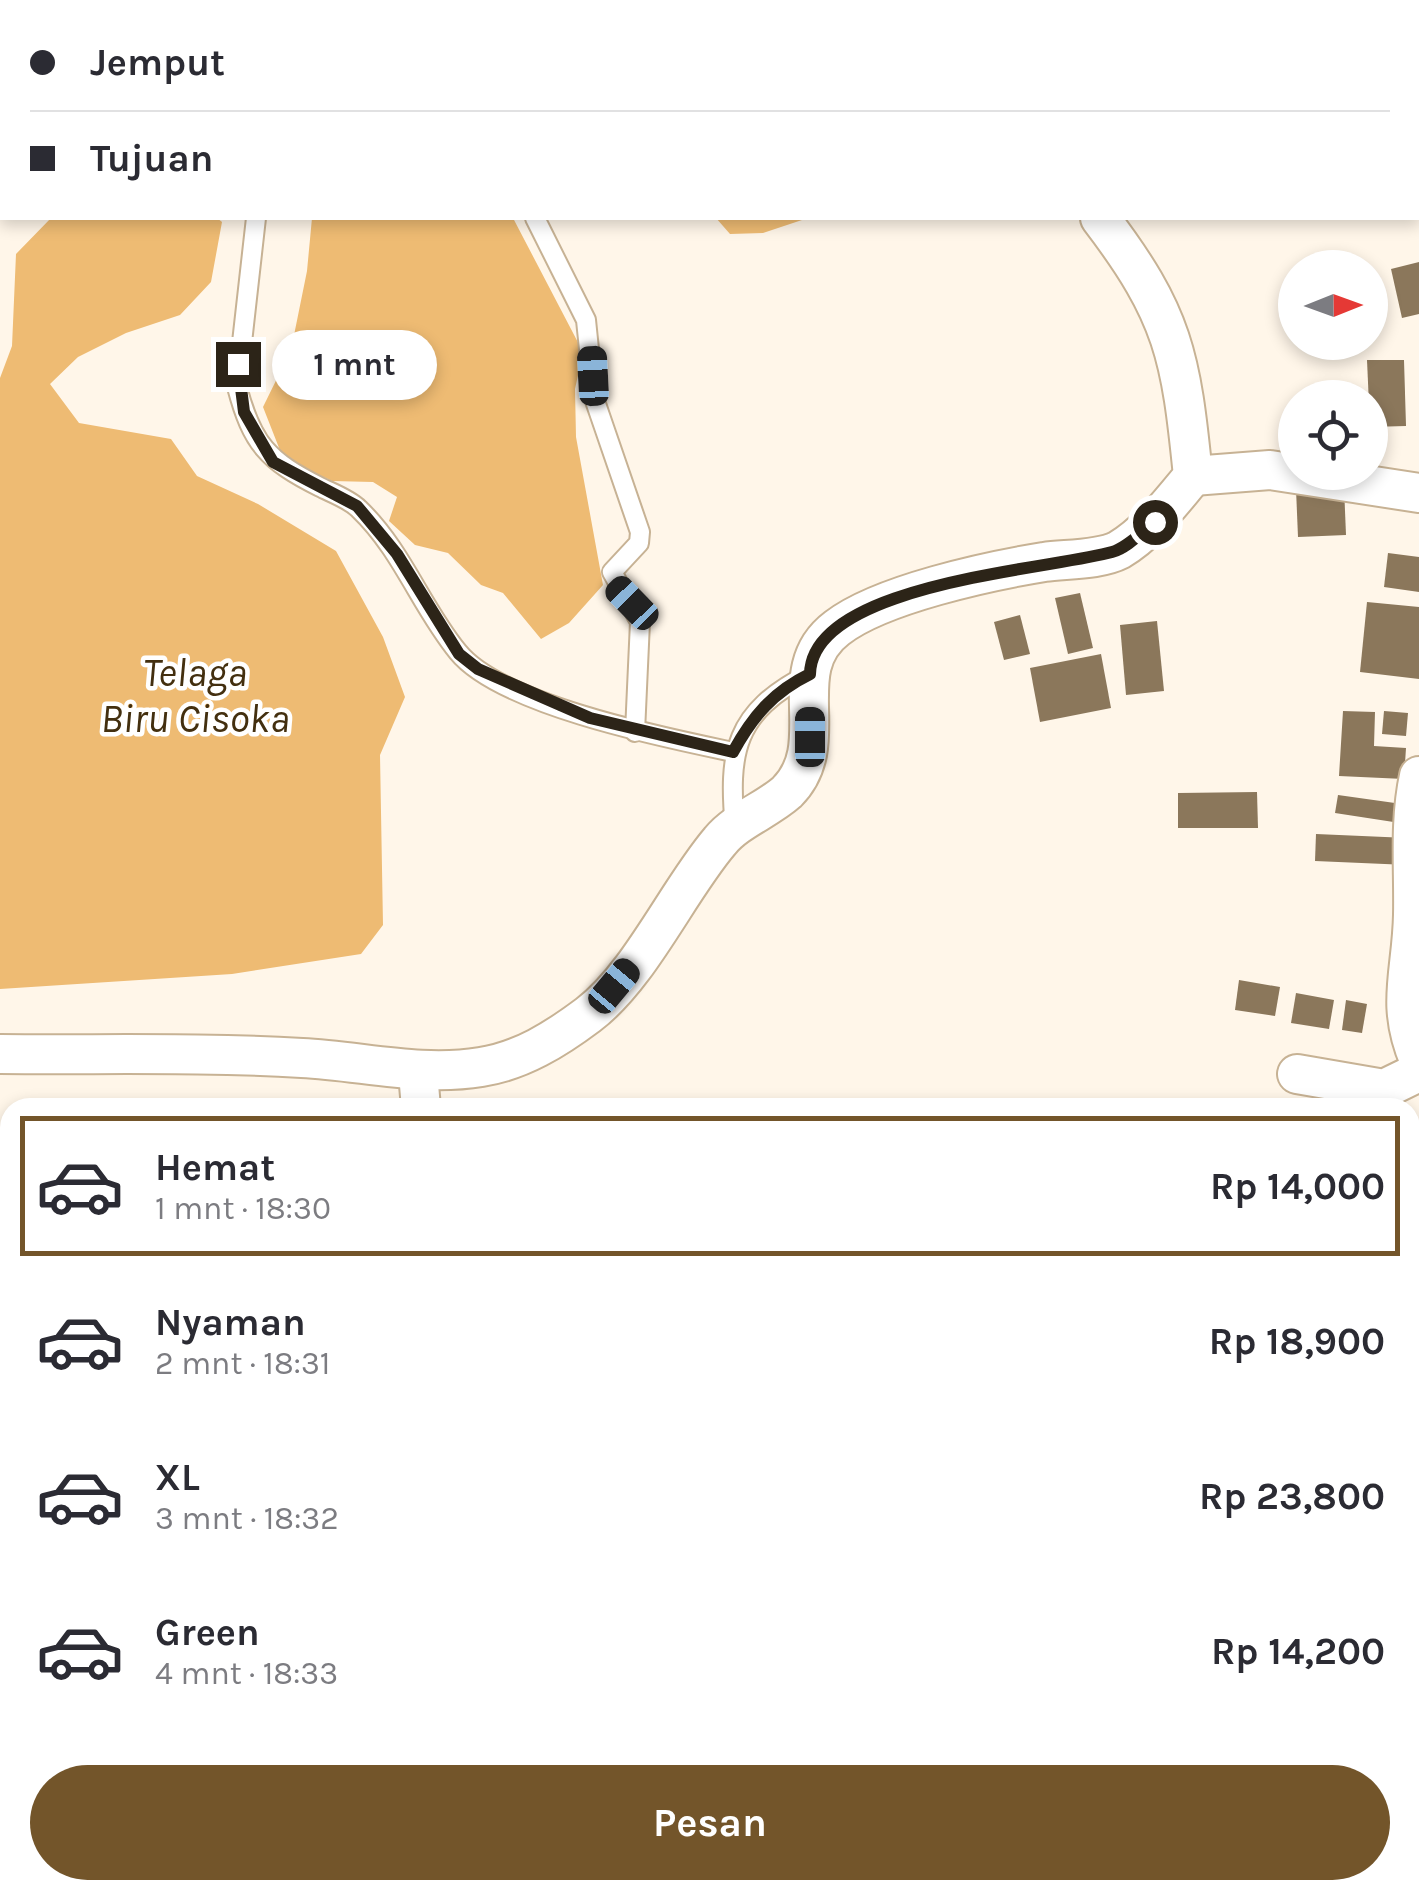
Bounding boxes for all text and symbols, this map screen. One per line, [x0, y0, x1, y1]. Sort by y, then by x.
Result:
text: Jemput [90, 40, 225, 85]
text: Tujuan [90, 136, 213, 181]
north arrow [1278, 250, 1388, 360]
map controls [1278, 250, 1388, 490]
callout: 1 mnt [273, 329, 438, 399]
route end [216, 342, 261, 387]
car [576, 345, 610, 407]
text: 1 mnt [313, 346, 396, 383]
button: locate [1278, 380, 1388, 490]
route start [1133, 500, 1178, 545]
car [600, 571, 664, 635]
water label: Telaga Biru Cisoka [100, 649, 290, 742]
car [795, 707, 825, 767]
car [583, 953, 645, 1019]
icon: car [35, 1141, 125, 1231]
text: Hemat [155, 1145, 275, 1190]
text: Rp 14,000 [1210, 1164, 1385, 1209]
text: 1 mnt · 18:30 [155, 1190, 331, 1227]
icon: car [35, 1296, 125, 1386]
text: Nyaman [155, 1300, 306, 1345]
text: Rp 18,900 [1209, 1319, 1385, 1364]
text: 2 mnt · 18:31 [155, 1345, 330, 1382]
icon: car [35, 1451, 125, 1541]
text: XL [155, 1455, 200, 1500]
text: Rp 23,800 [1199, 1474, 1385, 1519]
text: 3 mnt · 18:32 [155, 1500, 339, 1537]
icon: car [35, 1606, 125, 1696]
text: Green [155, 1610, 260, 1655]
text: Rp 14,200 [1211, 1629, 1385, 1674]
text: 4 mnt · 18:33 [155, 1655, 338, 1692]
button: Pesan [30, 1765, 1390, 1880]

